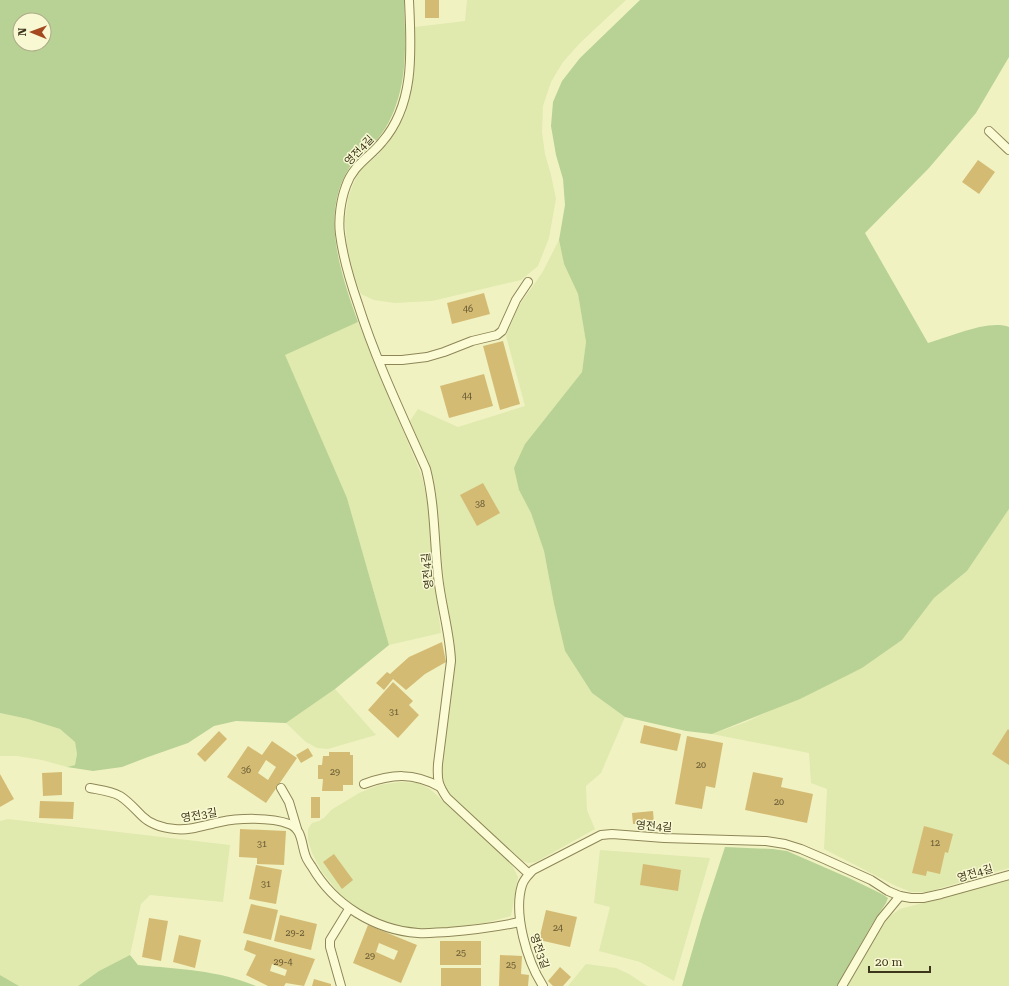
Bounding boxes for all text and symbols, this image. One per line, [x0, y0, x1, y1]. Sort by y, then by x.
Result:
north arrow [12, 12, 52, 52]
text: N [16, 27, 29, 36]
street label: 영전4길 [342, 133, 377, 168]
house number: 46 [463, 304, 473, 314]
house number: 44 [462, 391, 472, 401]
house number: 38 [475, 499, 485, 509]
street label: 영전4길 [419, 552, 436, 590]
house number: 31 [389, 707, 399, 717]
house number: 20 [696, 760, 706, 770]
house number: 36 [241, 765, 251, 775]
house number: 29 [330, 767, 340, 777]
house number: 20 [774, 797, 784, 807]
street label: 영전3길 [180, 806, 218, 825]
street label: 영전4길 [635, 819, 673, 834]
house number: 12 [930, 838, 940, 848]
house number: 31 [257, 839, 267, 849]
street label: 영전4길 [956, 862, 994, 885]
house number: 31 [261, 879, 271, 889]
house number: 24 [553, 923, 563, 933]
house number: 29-2 [285, 928, 305, 938]
street label: 영전3길 [527, 932, 552, 971]
house number: 25 [456, 948, 466, 958]
scale bar [869, 948, 930, 974]
house number: 29 [365, 951, 375, 961]
text: 20 m [875, 955, 902, 969]
house number: 29-4 [273, 957, 293, 967]
house number: 25 [506, 960, 516, 970]

